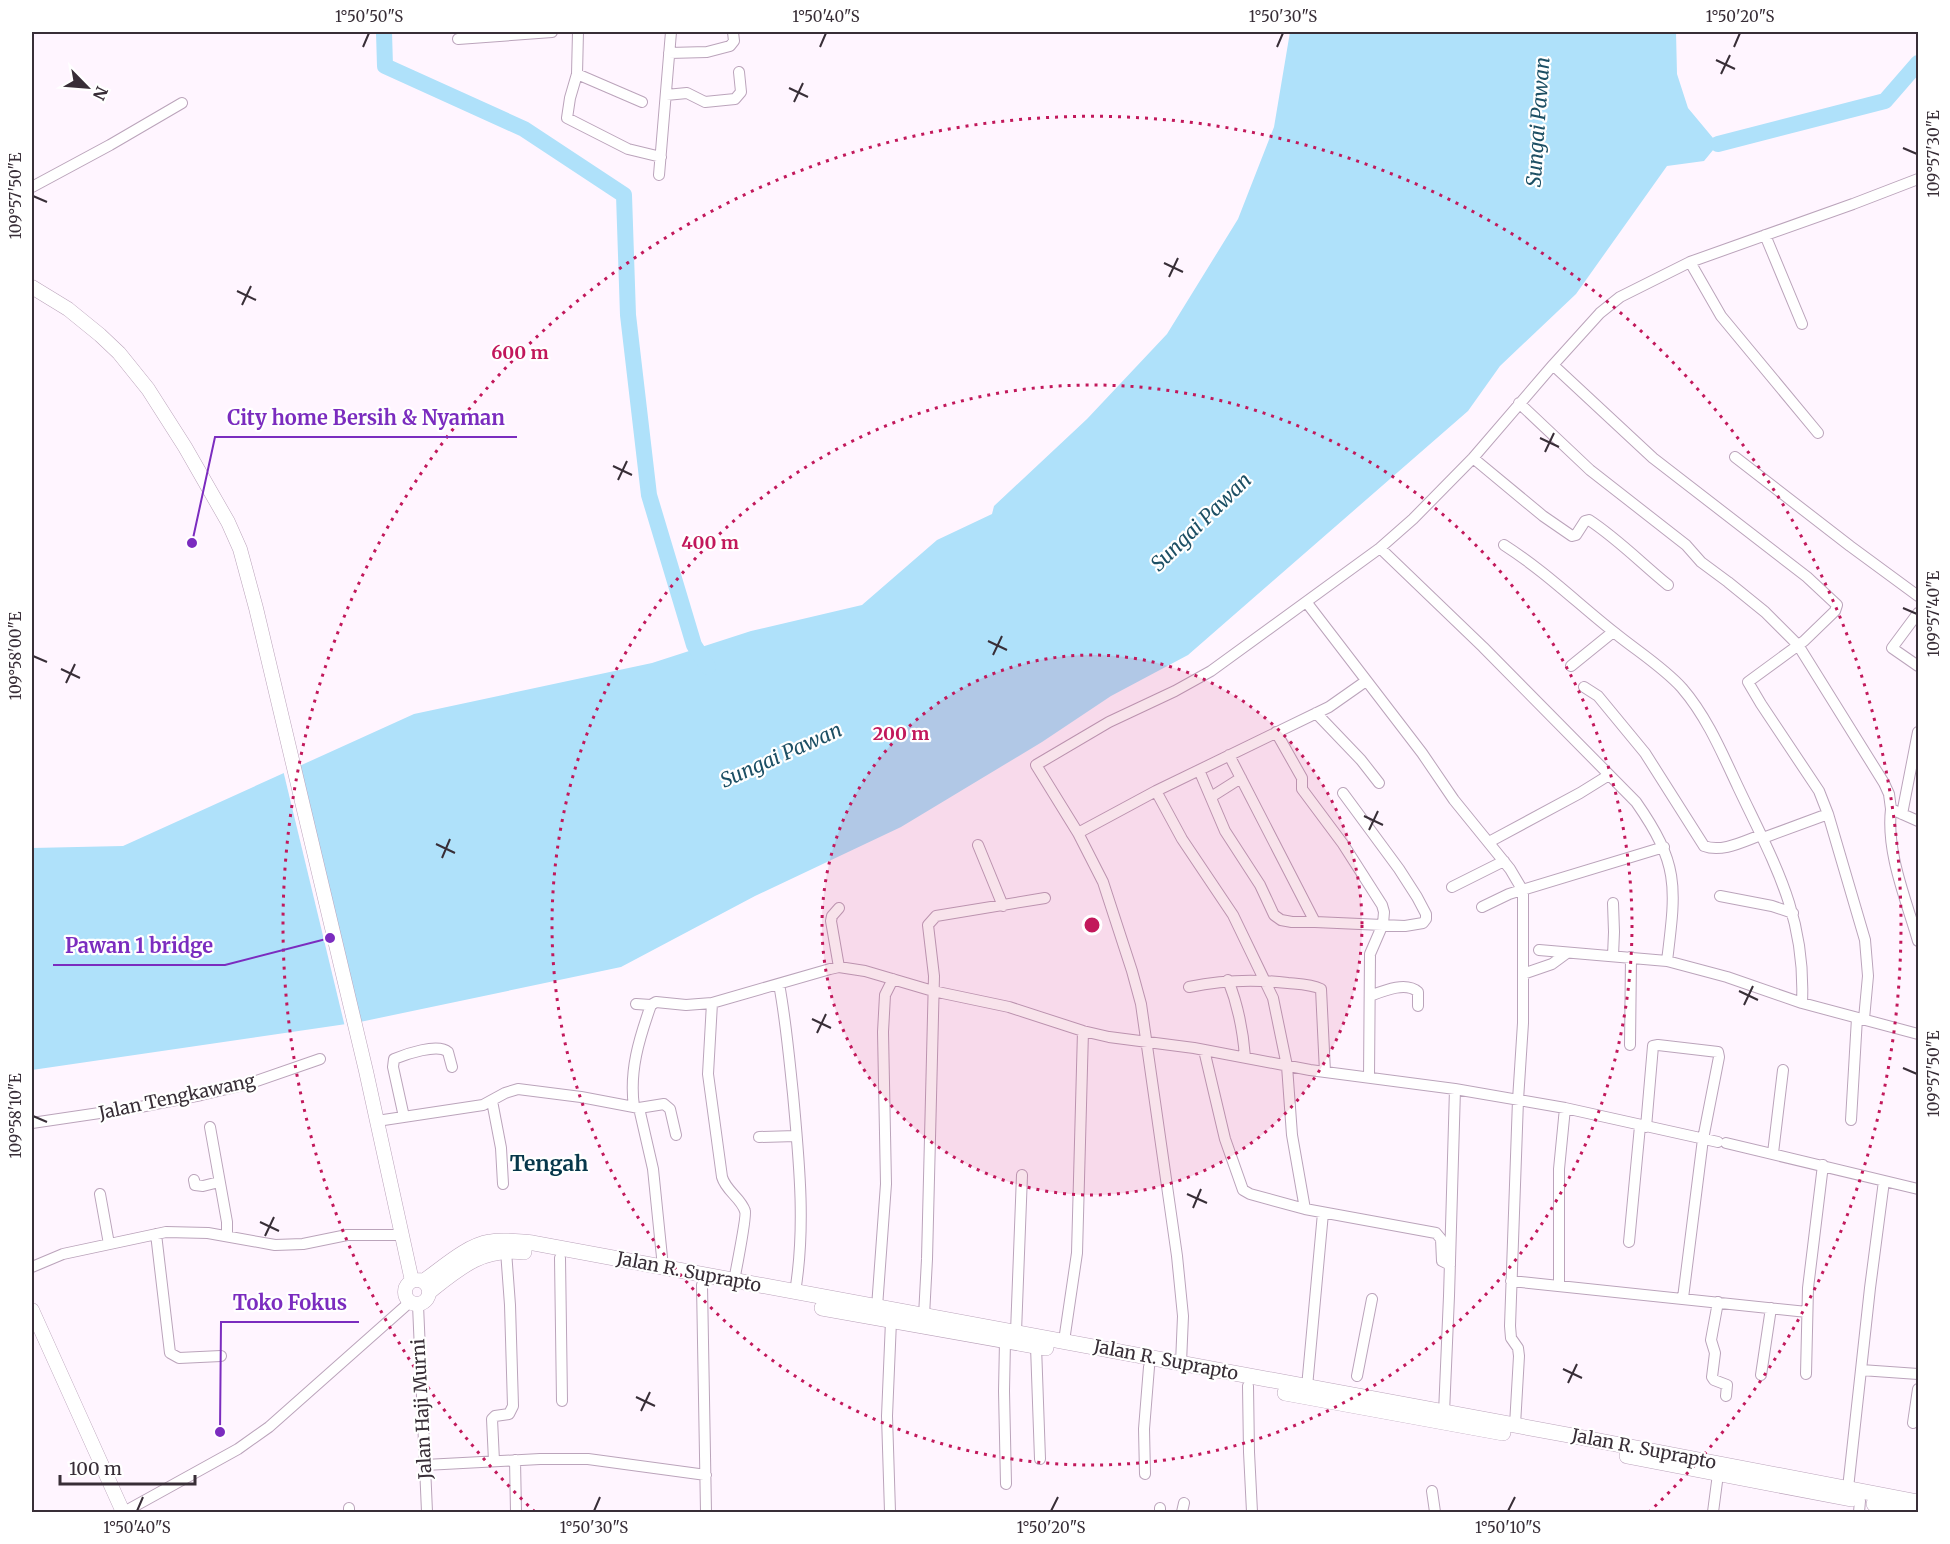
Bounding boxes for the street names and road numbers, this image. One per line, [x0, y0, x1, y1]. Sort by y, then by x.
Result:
street label: Jalan Tengkawang [96, 1069, 257, 1125]
street label: Jalan R. Suprapto [614, 1246, 763, 1297]
street label: Jalan R. Suprapto [1091, 1334, 1240, 1385]
street label: Jalan Haji Murni [406, 1338, 437, 1481]
street label: Jalan R. Suprapto [1569, 1423, 1718, 1474]

